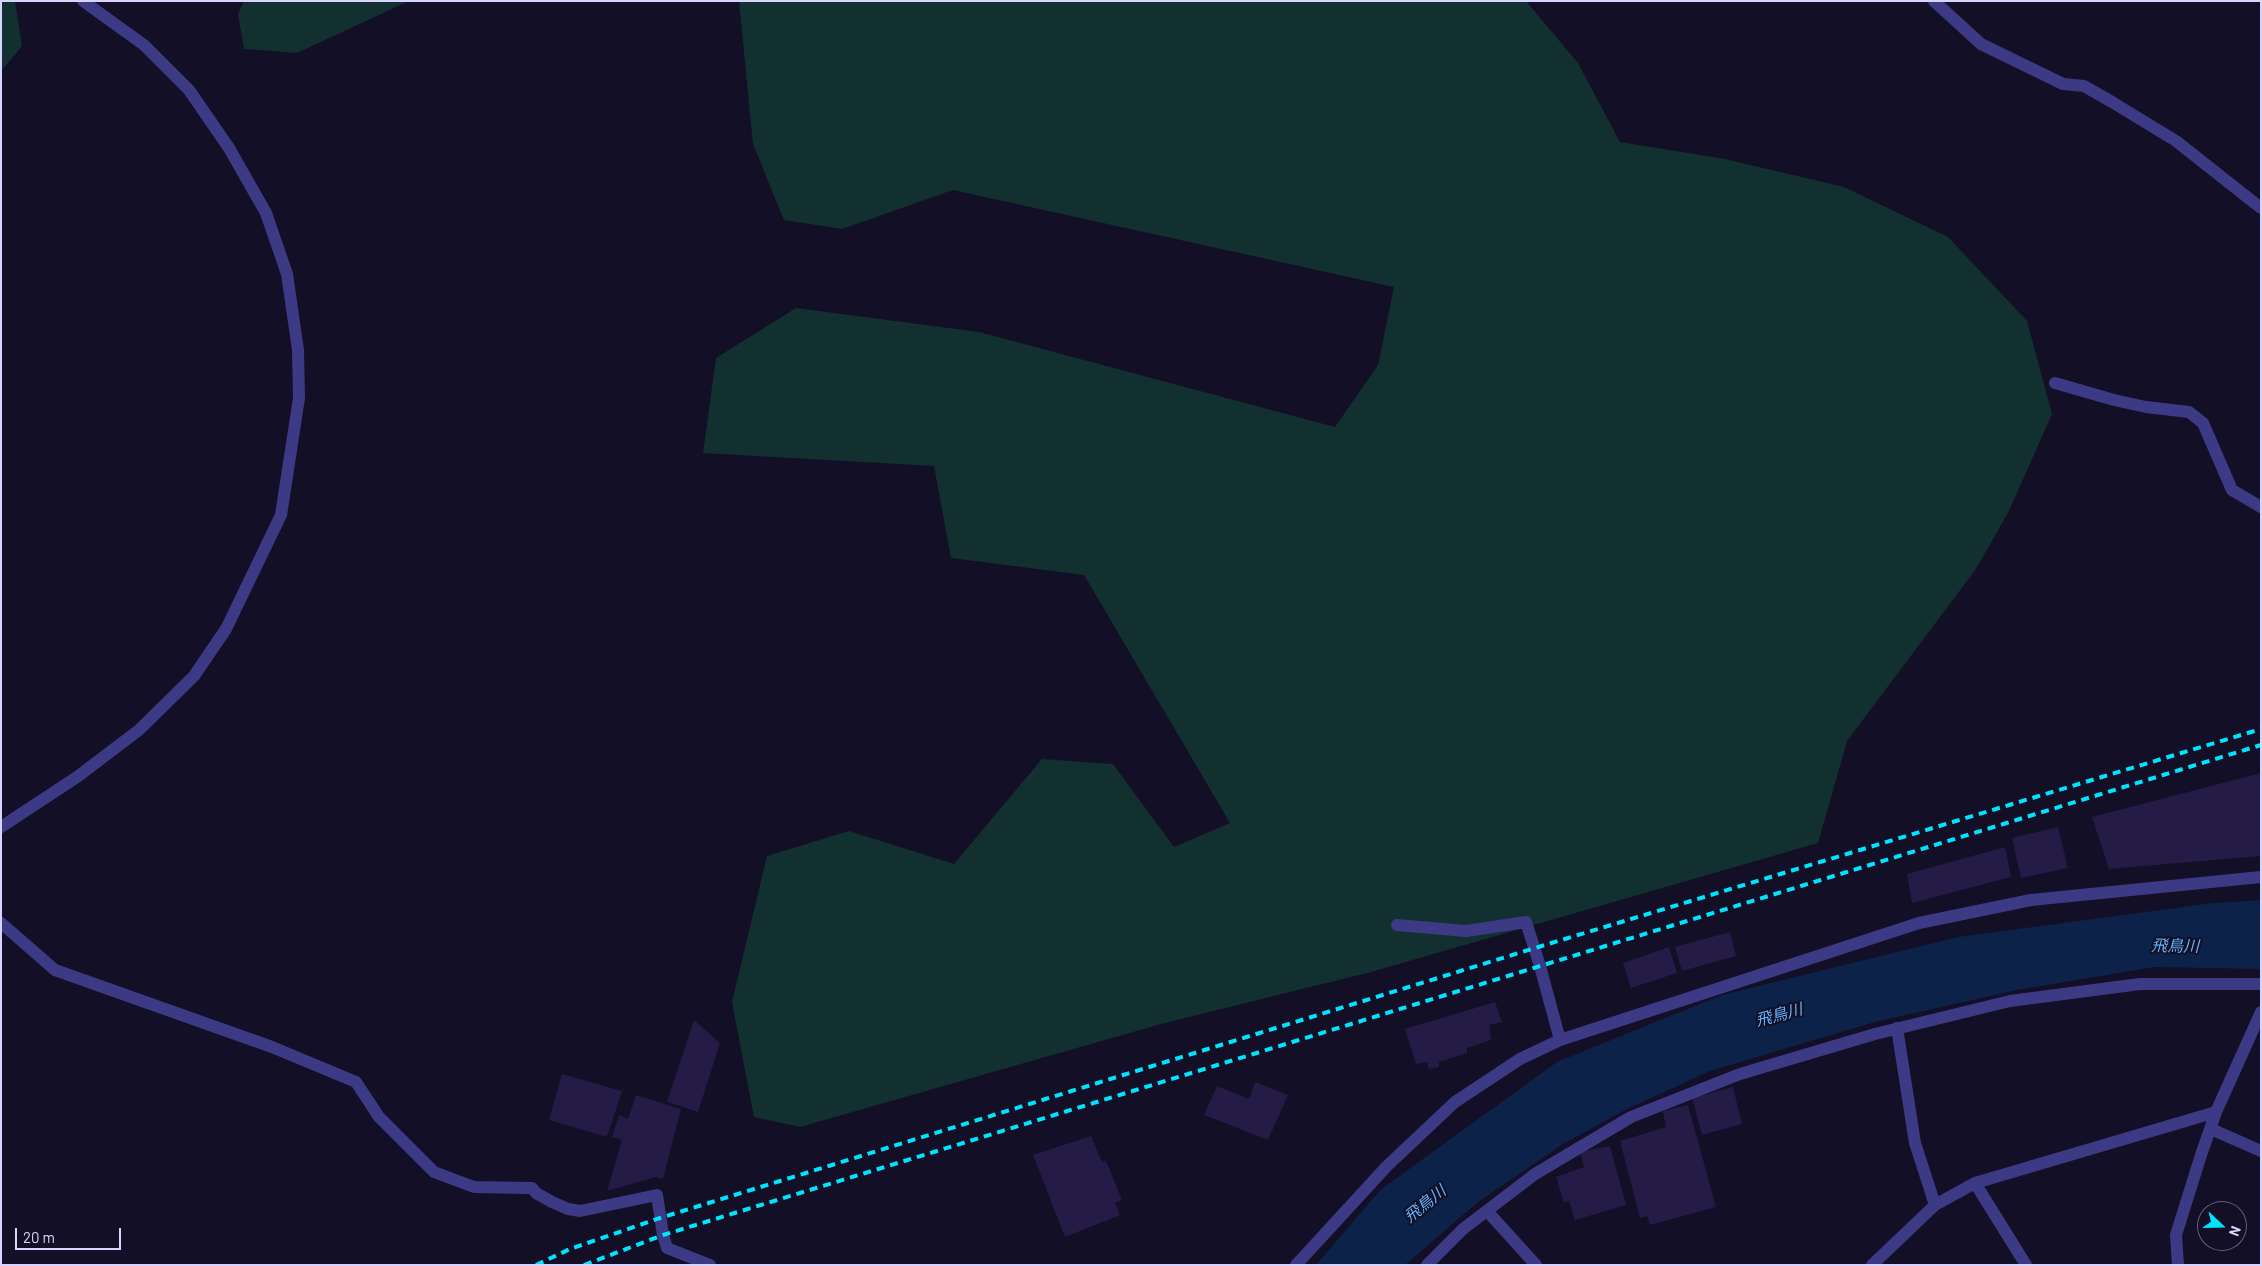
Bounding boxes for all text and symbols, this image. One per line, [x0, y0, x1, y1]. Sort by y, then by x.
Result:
water label: 飛鳥川 [2151, 936, 2199, 956]
water label: 飛鳥川 [1753, 1000, 1805, 1030]
water label: 飛鳥川 [1400, 1181, 1450, 1227]
north arrow [2197, 1201, 2247, 1251]
scale bar [18, 1218, 124, 1250]
text: N [2226, 1224, 2245, 1239]
text: 20 m [23, 1228, 55, 1246]

